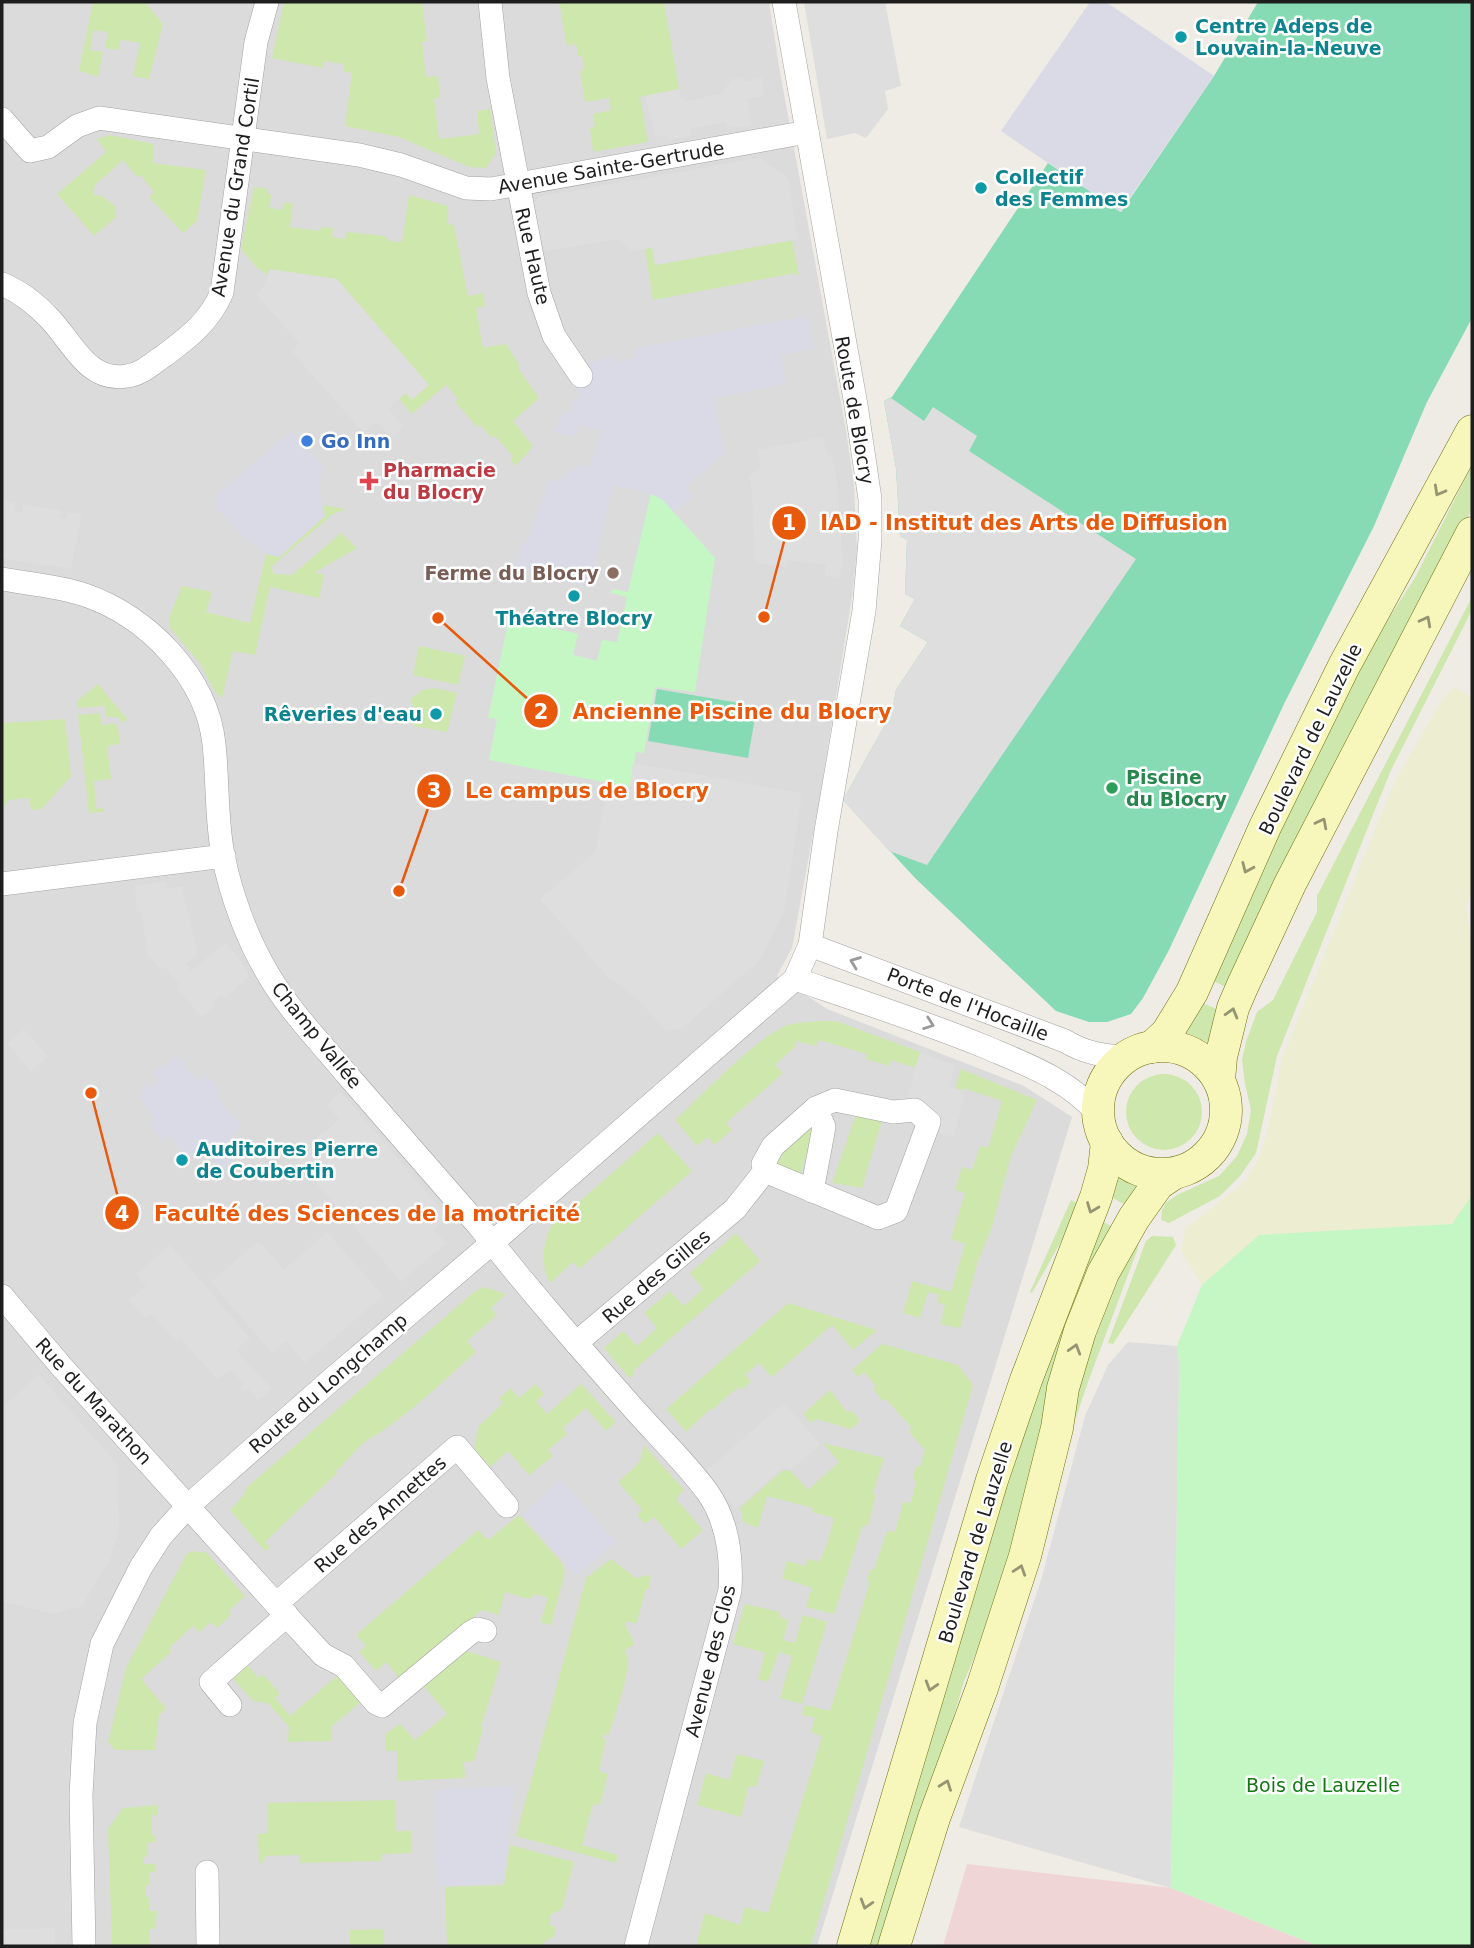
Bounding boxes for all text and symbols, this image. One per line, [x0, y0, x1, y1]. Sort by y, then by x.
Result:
place label: Centre Adeps de Louvain-la-Neuve [1195, 15, 1382, 59]
marker: Centre Adeps de Louvain-la-Neuve [1173, 29, 1189, 45]
street label: Avenue du Grand Cortil [207, 76, 263, 298]
street label: Avenue Sainte-Gertrude [496, 136, 726, 198]
place label: Collectif des Femmes [995, 166, 1128, 210]
marker: Collectif des Femmes [973, 180, 989, 196]
street label: Rue Haute [511, 205, 555, 307]
street label: Route de Blocry [831, 334, 879, 486]
place label: Go Inn [321, 430, 390, 452]
marker: Go Inn [299, 433, 315, 449]
place label: Pharmacie du Blocry [383, 459, 496, 503]
marker: Pharmacie du Blocry [361, 473, 377, 489]
one-way arrow [1434, 484, 1448, 496]
callout: IAD - Institut des Arts de Diffusion [771, 502, 1242, 544]
text: 1 [782, 511, 796, 535]
text: IAD - Institut des Arts de Diffusion [820, 511, 1228, 535]
place label: Ferme du Blocry [424, 562, 600, 584]
marker: Ferme du Blocry [605, 565, 621, 581]
marker: Théatre Blocry [566, 588, 582, 604]
place label: Théatre Blocry [495, 607, 653, 629]
one-way arrow [1418, 616, 1432, 628]
street label: Boulevard de Lauzelle [1254, 640, 1366, 838]
callout: Ancienne Piscine du Blocry [523, 690, 905, 732]
text: 2 [534, 700, 548, 724]
text: Ancienne Piscine du Blocry [572, 700, 892, 724]
place label: Rêveries d'eau [264, 703, 422, 725]
marker: Rêveries d'eau [428, 706, 444, 722]
place label: Piscine du Blocry [1126, 766, 1227, 810]
callout: Le campus de Blocry [416, 770, 723, 812]
text: 3 [427, 779, 441, 803]
text: Le campus de Blocry [465, 779, 709, 803]
marker: Piscine du Blocry [1104, 780, 1120, 796]
one-way arrow [1313, 818, 1327, 830]
one-way arrow [1241, 861, 1255, 873]
one-way arrow [850, 956, 862, 970]
street label: Porte de l'Hocaille [884, 963, 1052, 1045]
street label: Champ Vallée [267, 977, 367, 1093]
one-way arrow [1223, 1007, 1238, 1019]
one-way arrow [923, 1016, 935, 1030]
place label: Auditoires Pierre de Coubertin [196, 1138, 378, 1182]
marker: Auditoires Pierre de Coubertin [174, 1152, 190, 1168]
callout: Faculté des Sciences de la motricité [104, 1192, 594, 1234]
text: 4 [115, 1202, 129, 1226]
text: Faculté des Sciences de la motricité [154, 1202, 580, 1226]
one-way arrow [1086, 1202, 1100, 1214]
street label: Rue des Gilles [598, 1225, 714, 1327]
street label: Route du Longchamp [245, 1308, 411, 1458]
street label: Rue du Marathon [31, 1333, 157, 1469]
one-way arrow [1066, 1344, 1081, 1356]
street label: Boulevard de Lauzelle [934, 1438, 1016, 1646]
street label: Rue des Annettes [310, 1451, 450, 1577]
one-way arrow [1012, 1564, 1026, 1577]
street label: Avenue des Clos [680, 1582, 740, 1740]
one-way arrow [924, 1680, 939, 1692]
park label: Bois de Lauzelle [1246, 1774, 1400, 1796]
one-way arrow [938, 1780, 952, 1792]
one-way arrow [859, 1898, 874, 1910]

